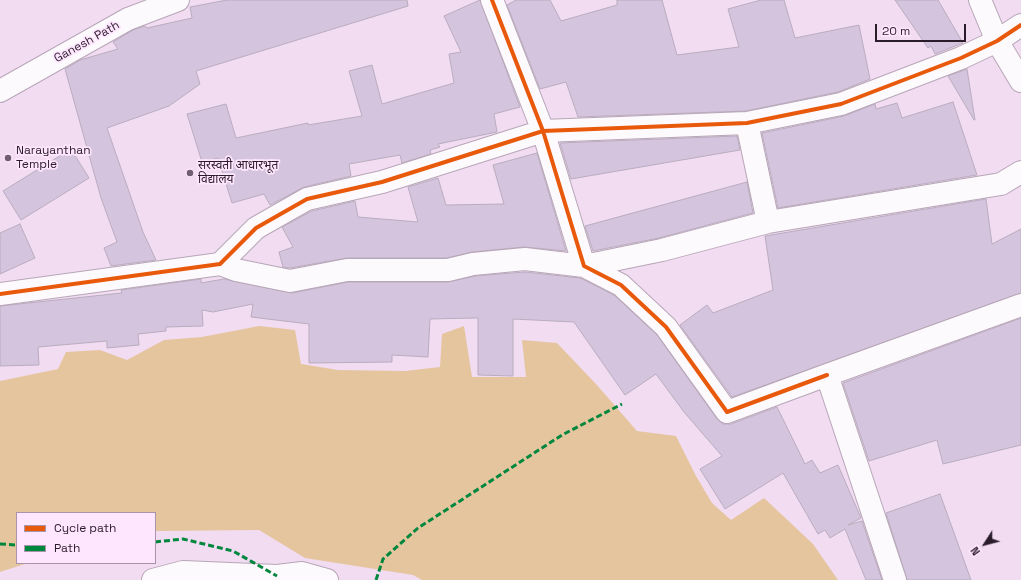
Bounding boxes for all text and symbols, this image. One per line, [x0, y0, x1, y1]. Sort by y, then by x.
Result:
scale bar [877, 16, 968, 42]
street label: Ganesh Path [52, 18, 122, 66]
text: 20 m [882, 23, 910, 39]
place label: Narayanthan Temple [16, 144, 91, 172]
marker: Narayanthan Temple [3, 153, 13, 163]
place label: सरस्वती आधारभूत विद्यालय [198, 159, 278, 187]
marker: सरस्वती आधारभूत विद्यालय [185, 168, 195, 178]
legend [16, 512, 156, 564]
text: Cycle path [54, 520, 116, 536]
north arrow [965, 524, 1005, 564]
text: Path [54, 540, 80, 556]
text: N [967, 544, 983, 558]

